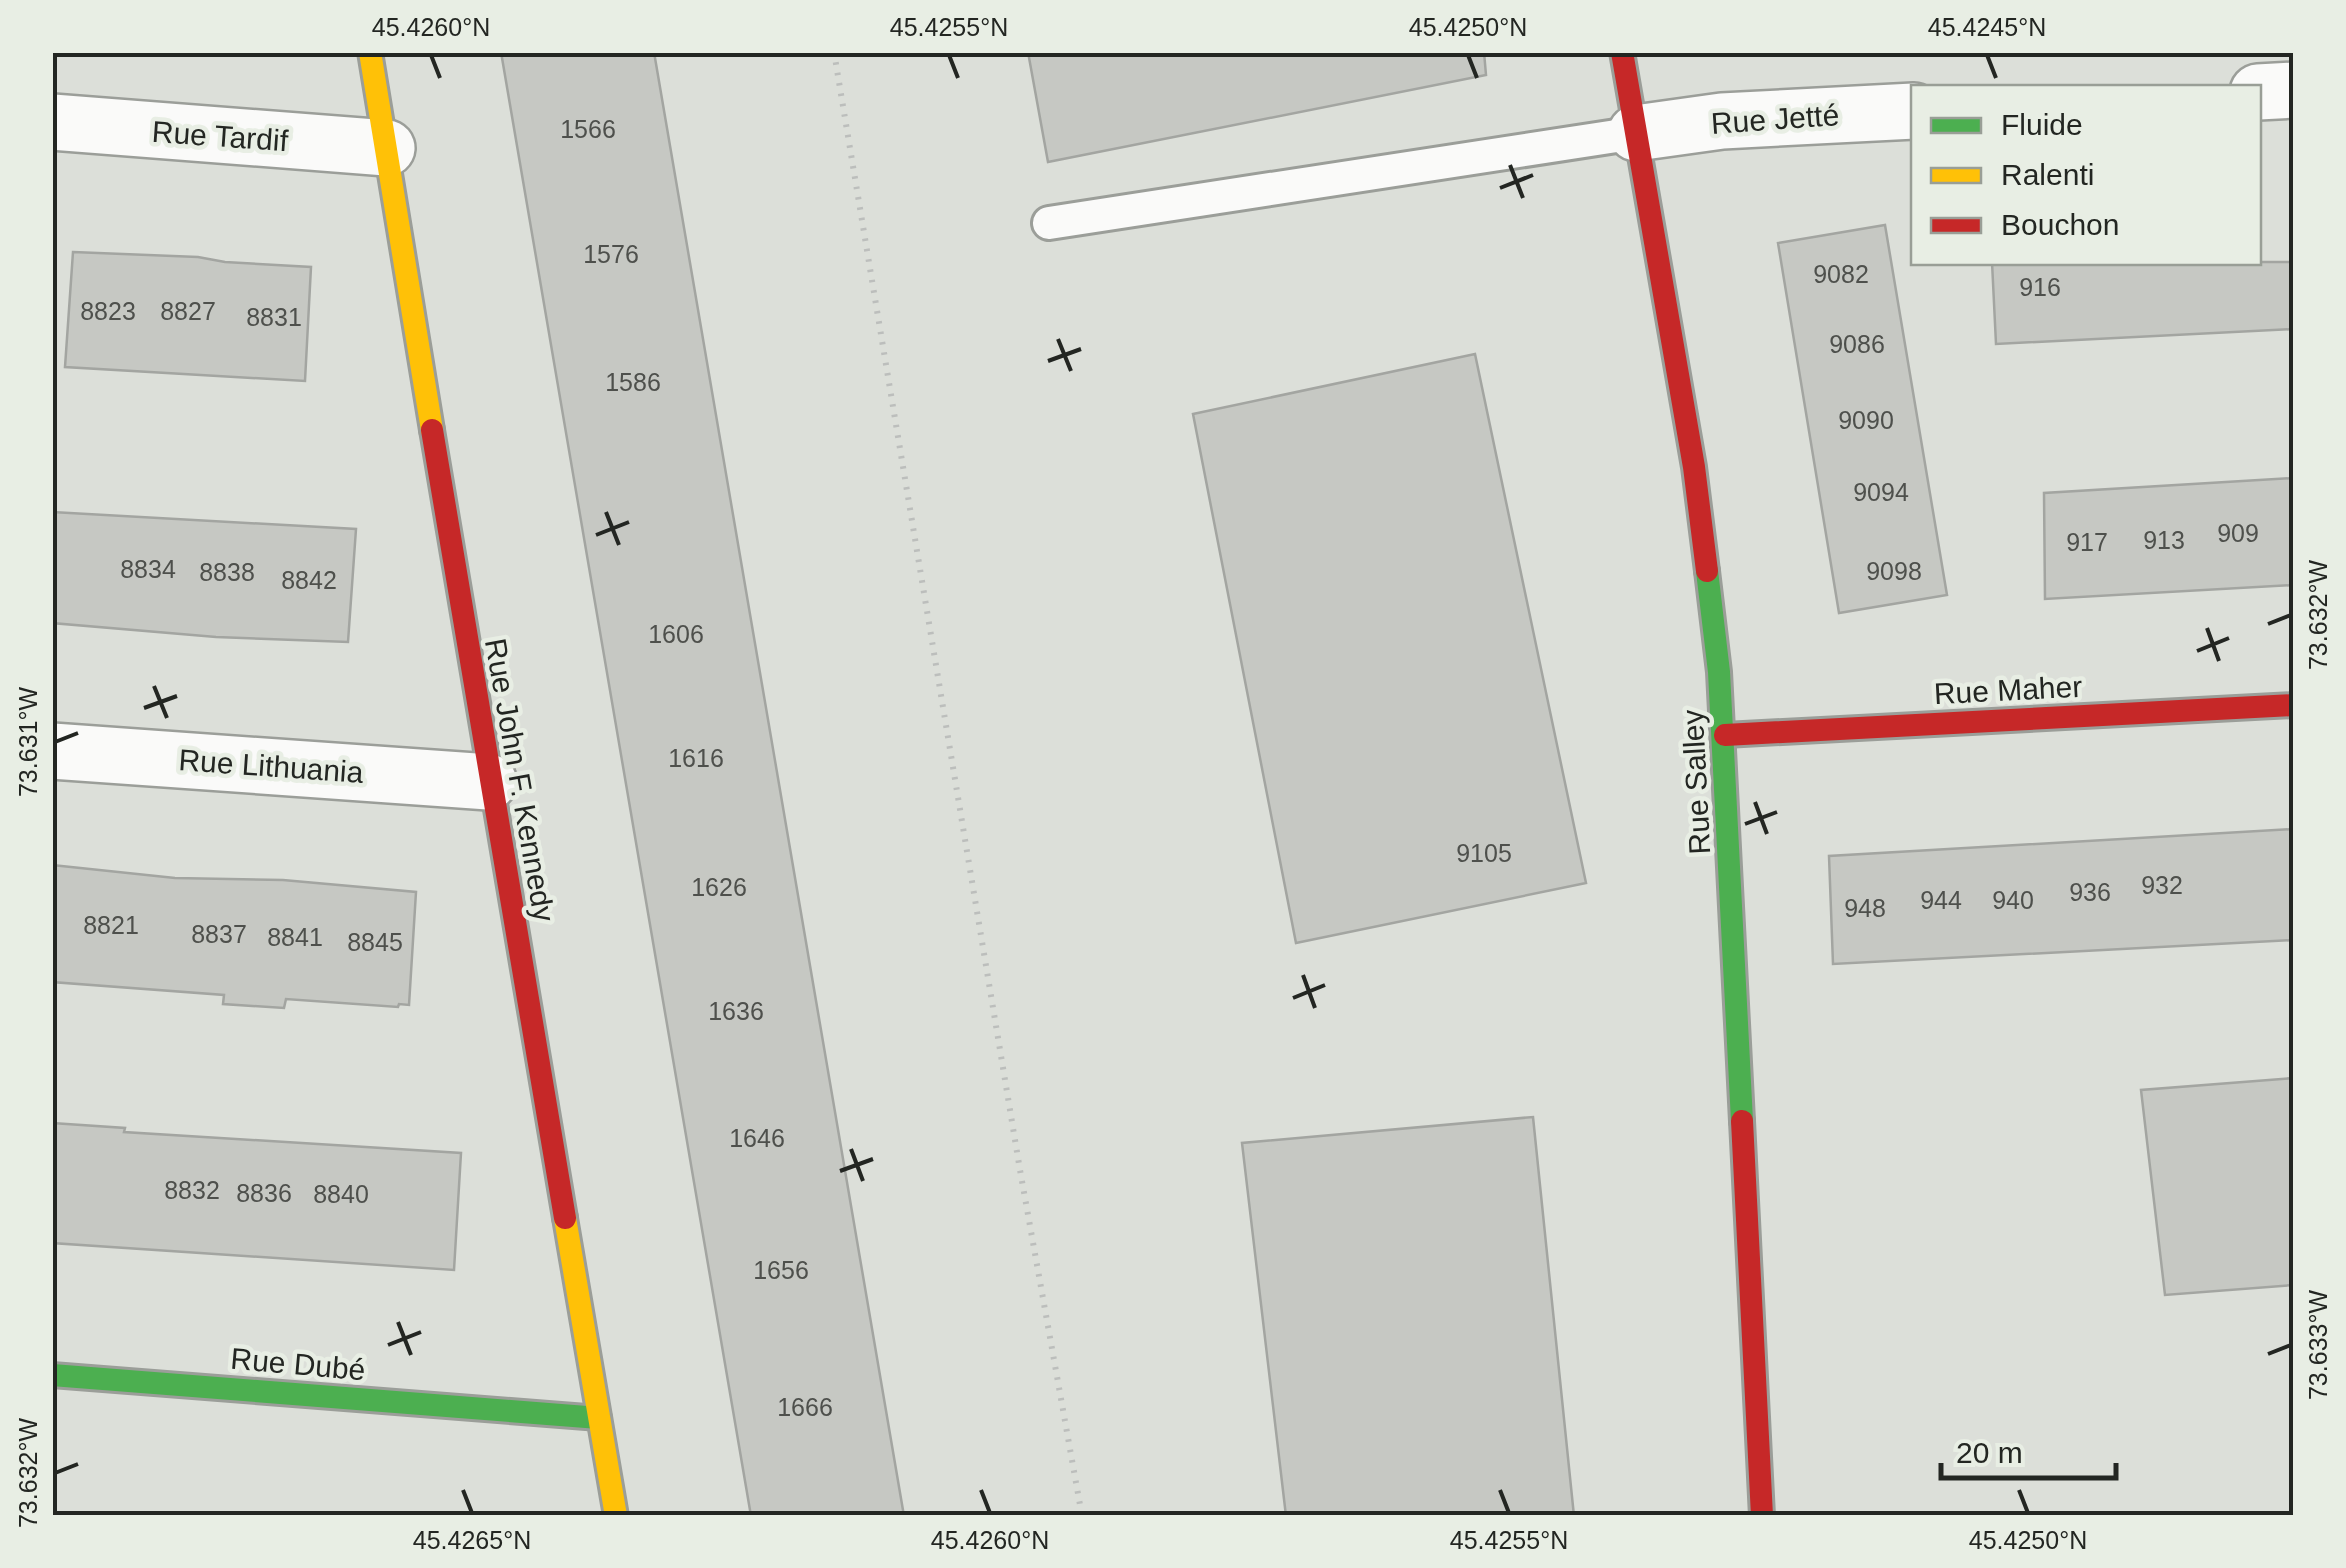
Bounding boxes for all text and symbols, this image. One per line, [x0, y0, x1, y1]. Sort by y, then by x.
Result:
text: 45.4260°N [372, 13, 490, 41]
text: 45.4255°N [890, 13, 1008, 41]
text: 45.4250°N [1409, 13, 1527, 41]
text: 45.4245°N [1928, 13, 2046, 41]
legend [1911, 85, 2261, 265]
street label: Rue Jetté [1710, 98, 1840, 140]
text: Fluide [2001, 108, 2083, 141]
street label: Rue Tardif [151, 115, 290, 157]
house number: 1566 [560, 115, 616, 143]
text: Ralenti [2001, 158, 2094, 191]
text: Bouchon [2001, 208, 2119, 241]
house number: 1576 [583, 240, 639, 268]
house number: 9082 [1813, 260, 1869, 288]
house number: 916 [2019, 273, 2061, 301]
house number: 8823 [80, 297, 136, 325]
house number: 8827 [160, 297, 216, 325]
house number: 8831 [246, 303, 302, 331]
house number: 9086 [1829, 330, 1885, 358]
house number: 1586 [605, 368, 661, 396]
house number: 9090 [1838, 406, 1894, 434]
house number: 9094 [1853, 478, 1909, 506]
house number: 909 [2217, 519, 2259, 547]
house number: 913 [2143, 526, 2185, 554]
house number: 917 [2066, 528, 2108, 556]
house number: 8834 [120, 555, 176, 583]
house number: 9098 [1866, 557, 1922, 585]
house number: 8838 [199, 558, 255, 586]
text: 73.632°W [2304, 560, 2332, 670]
house number: 8842 [281, 566, 337, 594]
house number: 1606 [648, 620, 704, 648]
street label: Rue John F. Kennedy [479, 636, 561, 924]
street label: Rue Maher [1933, 670, 2083, 710]
text: 73.631°W [14, 687, 42, 797]
street label: Rue Salley [1676, 709, 1716, 855]
street label: Rue Lithuania [177, 743, 365, 789]
house number: 1616 [668, 744, 724, 772]
house number: 9105 [1456, 839, 1512, 867]
house number: 932 [2141, 871, 2183, 899]
house number: 1626 [691, 873, 747, 901]
house number: 936 [2069, 878, 2111, 906]
house number: 944 [1920, 886, 1962, 914]
house number: 940 [1992, 886, 2034, 914]
house number: 948 [1844, 894, 1886, 922]
house number: 8821 [83, 911, 139, 939]
house number: 8837 [191, 920, 247, 948]
house number: 8841 [267, 923, 323, 951]
house number: 8845 [347, 928, 403, 956]
house number: 1636 [708, 997, 764, 1025]
house number: 1646 [729, 1124, 785, 1152]
house number: 8832 [164, 1176, 220, 1204]
house number: 8836 [236, 1179, 292, 1207]
house number: 8840 [313, 1180, 369, 1208]
house number: 1656 [753, 1256, 809, 1284]
text: 73.633°W [2304, 1290, 2332, 1400]
street label: Rue Dubé [229, 1342, 367, 1386]
house number: 1666 [777, 1393, 833, 1421]
text: 73.632°W [14, 1418, 42, 1528]
scale bar [1941, 1418, 2116, 1480]
text: 20 m [1956, 1436, 2023, 1469]
text: 45.4265°N [413, 1526, 531, 1554]
text: 45.4260°N [931, 1526, 1049, 1554]
text: 45.4255°N [1450, 1526, 1568, 1554]
text: 45.4250°N [1969, 1526, 2087, 1554]

